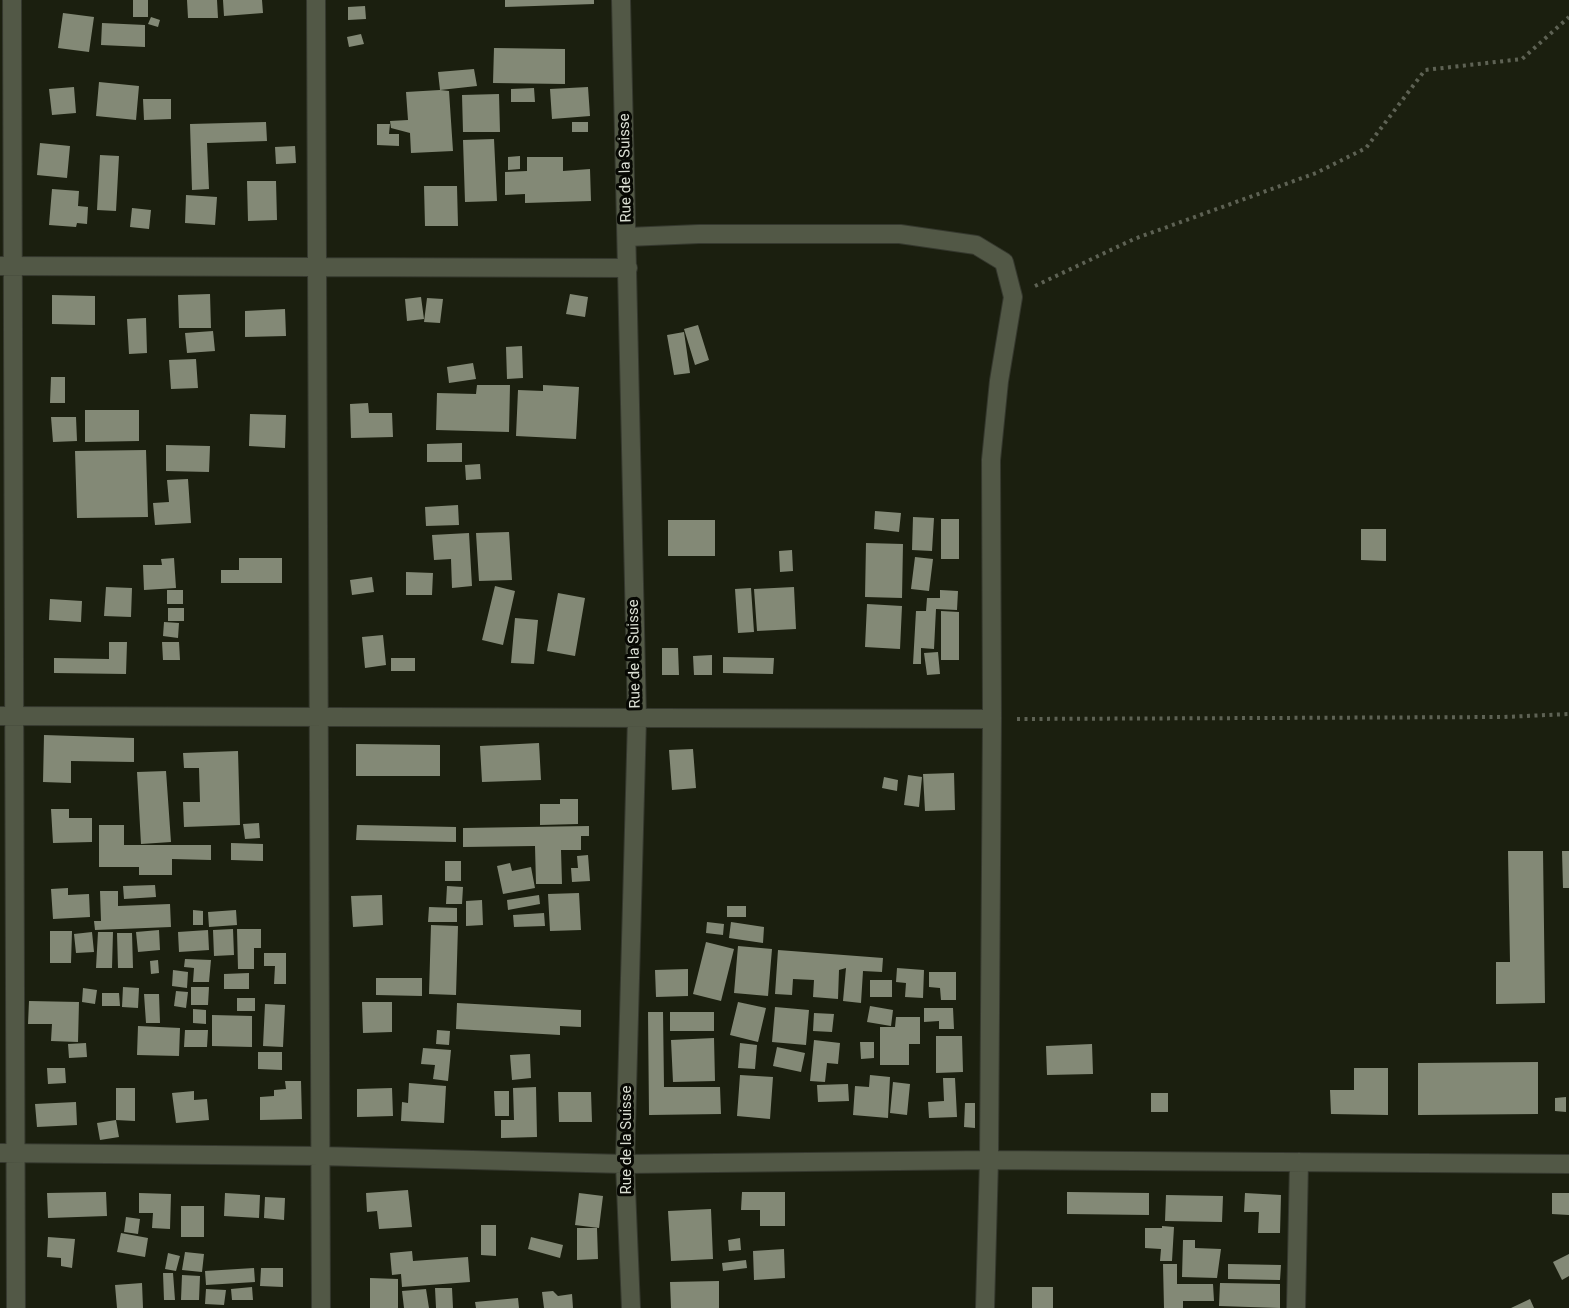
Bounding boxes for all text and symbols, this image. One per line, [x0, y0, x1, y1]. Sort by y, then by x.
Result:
street label: Rue de la Suisse [616, 113, 636, 223]
street label: Rue de la Suisse [625, 599, 645, 709]
street label: Rue de la Suisse [618, 1085, 636, 1195]

